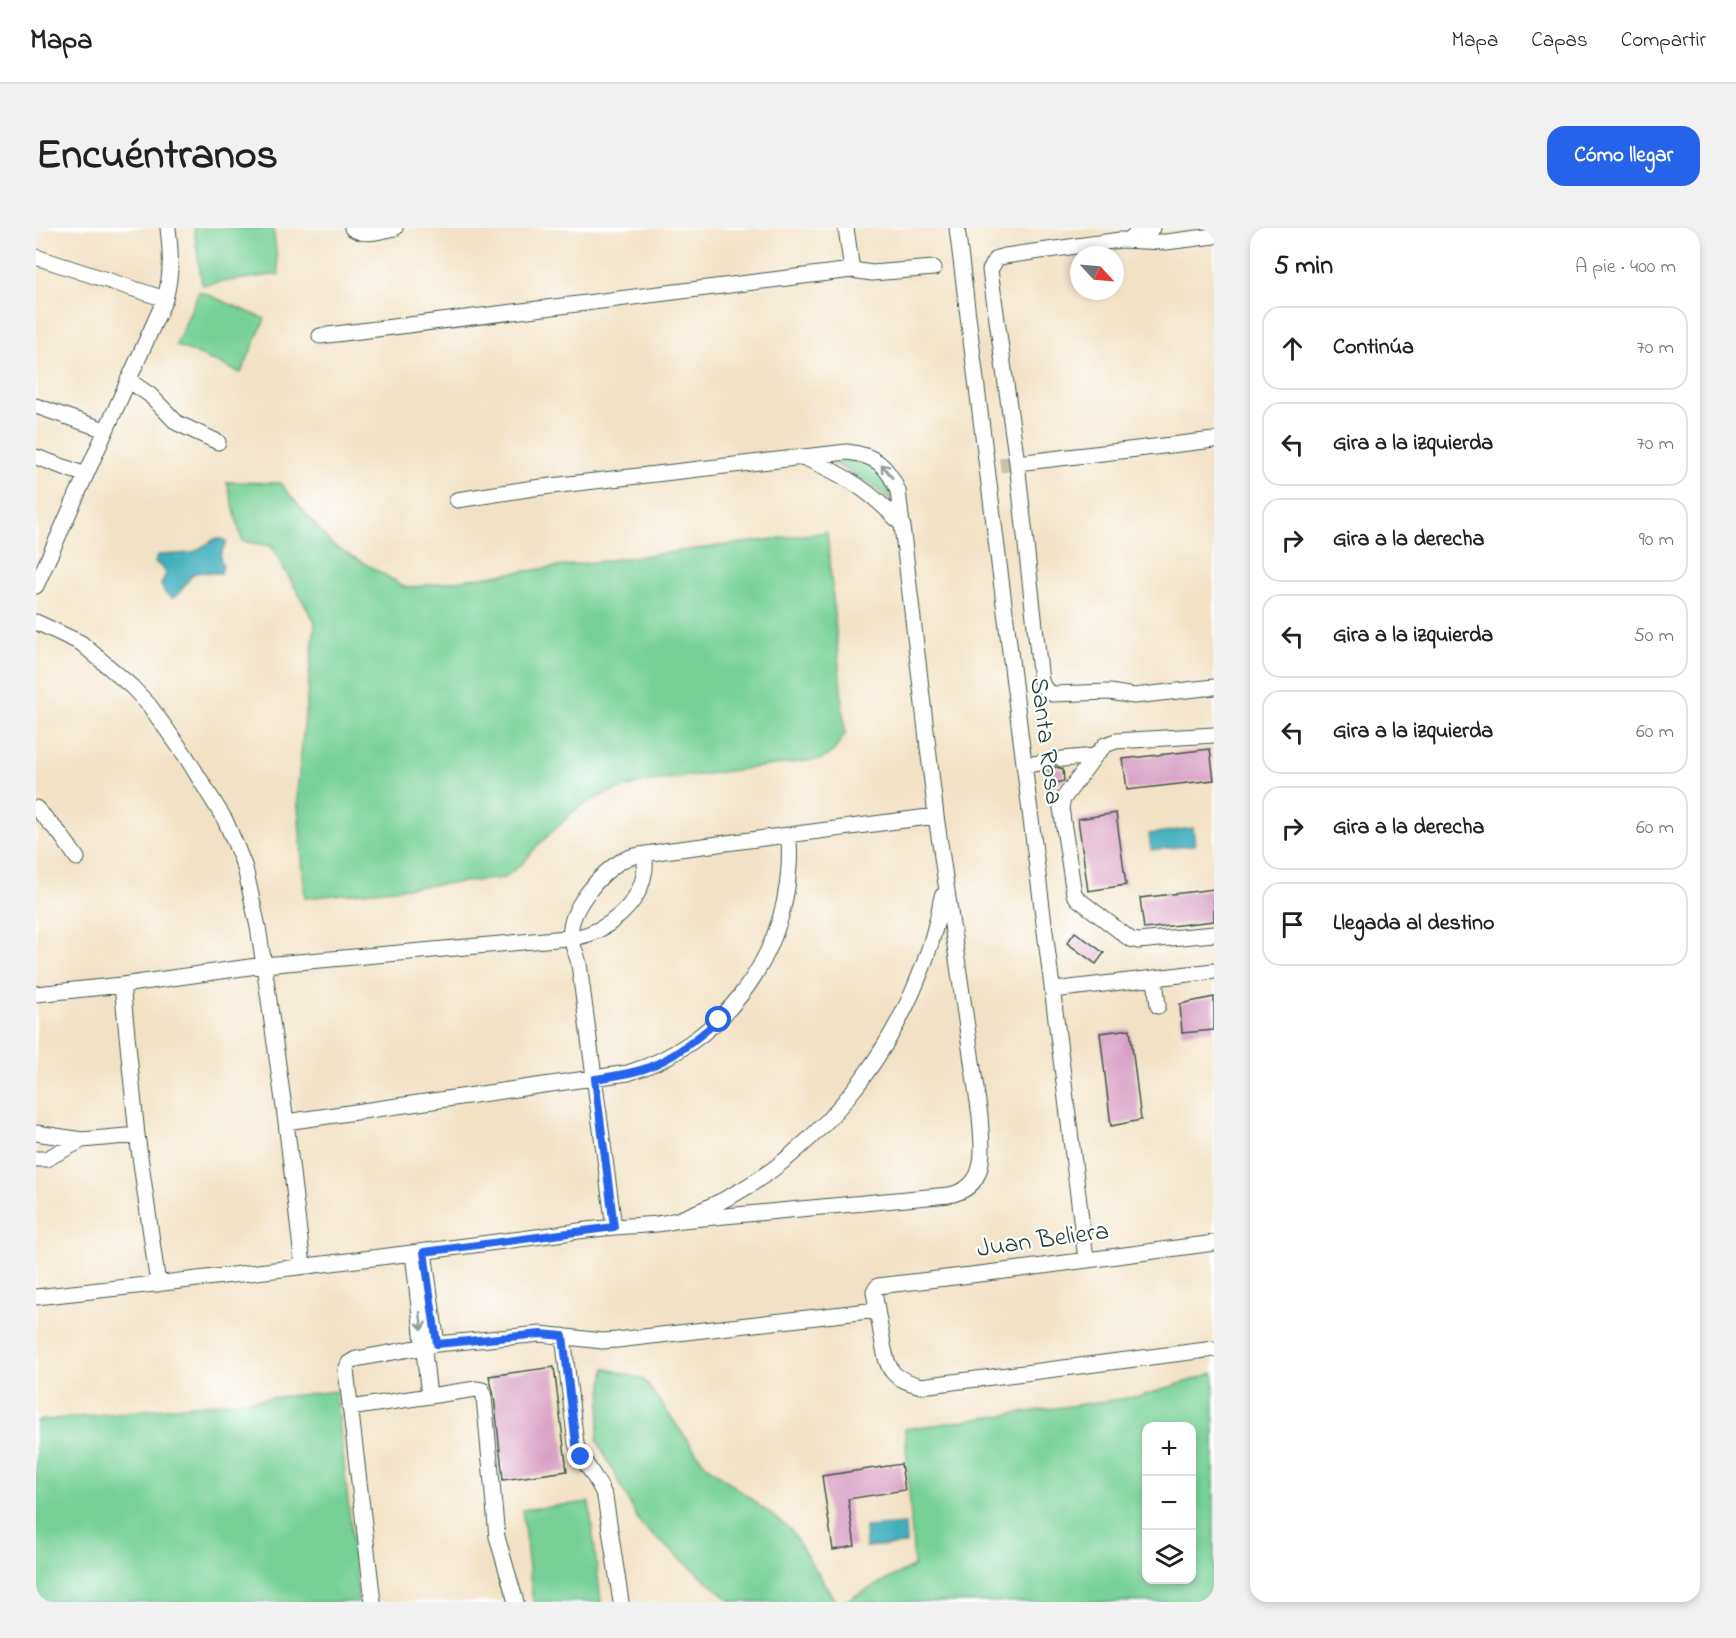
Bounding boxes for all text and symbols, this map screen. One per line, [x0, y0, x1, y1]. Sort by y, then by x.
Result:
text: Mapa [30, 21, 92, 62]
text: Mapa [1451, 26, 1498, 56]
text: Capas [1531, 26, 1588, 56]
text: Compartir [1621, 26, 1706, 56]
text: Encuéntranos [36, 126, 278, 187]
button: Cómo llegar [1547, 126, 1700, 186]
north arrow [1070, 246, 1124, 300]
text: 5 min [1274, 248, 1333, 286]
text: A pie · 400 m [1575, 253, 1676, 282]
icon: ahead [1276, 332, 1309, 365]
text: Continúa [1333, 332, 1414, 364]
text: 70 m [1637, 334, 1674, 363]
icon: left [1276, 428, 1309, 461]
text: Gira a la izquierda [1333, 428, 1493, 460]
text: 70 m [1637, 430, 1674, 459]
one-way arrow [880, 464, 893, 480]
icon: right [1276, 524, 1309, 557]
text: Gira a la derecha [1333, 524, 1484, 556]
text: 90 m [1639, 526, 1674, 555]
icon: left [1276, 620, 1309, 653]
text: Gira a la izquierda [1333, 620, 1493, 652]
text: 50 m [1633, 622, 1674, 651]
street label: Santa Rosa [1018, 675, 1072, 807]
icon: left [1276, 716, 1309, 749]
text: Gira a la izquierda [1333, 716, 1493, 748]
text: 60 m [1636, 718, 1674, 747]
icon: right [1276, 812, 1309, 845]
text: Gira a la derecha [1333, 812, 1484, 844]
text: 60 m [1636, 814, 1674, 843]
icon: arrive [1276, 908, 1309, 941]
text: Llegada al destino [1333, 908, 1494, 940]
route start [705, 1006, 731, 1032]
street label: Juan Beliera [975, 1213, 1111, 1269]
one-way arrow [416, 1310, 427, 1330]
map controls [1142, 1422, 1196, 1584]
button: + [1142, 1422, 1196, 1476]
route end [567, 1443, 593, 1469]
button: − [1142, 1476, 1196, 1530]
button: layers [1142, 1530, 1196, 1584]

